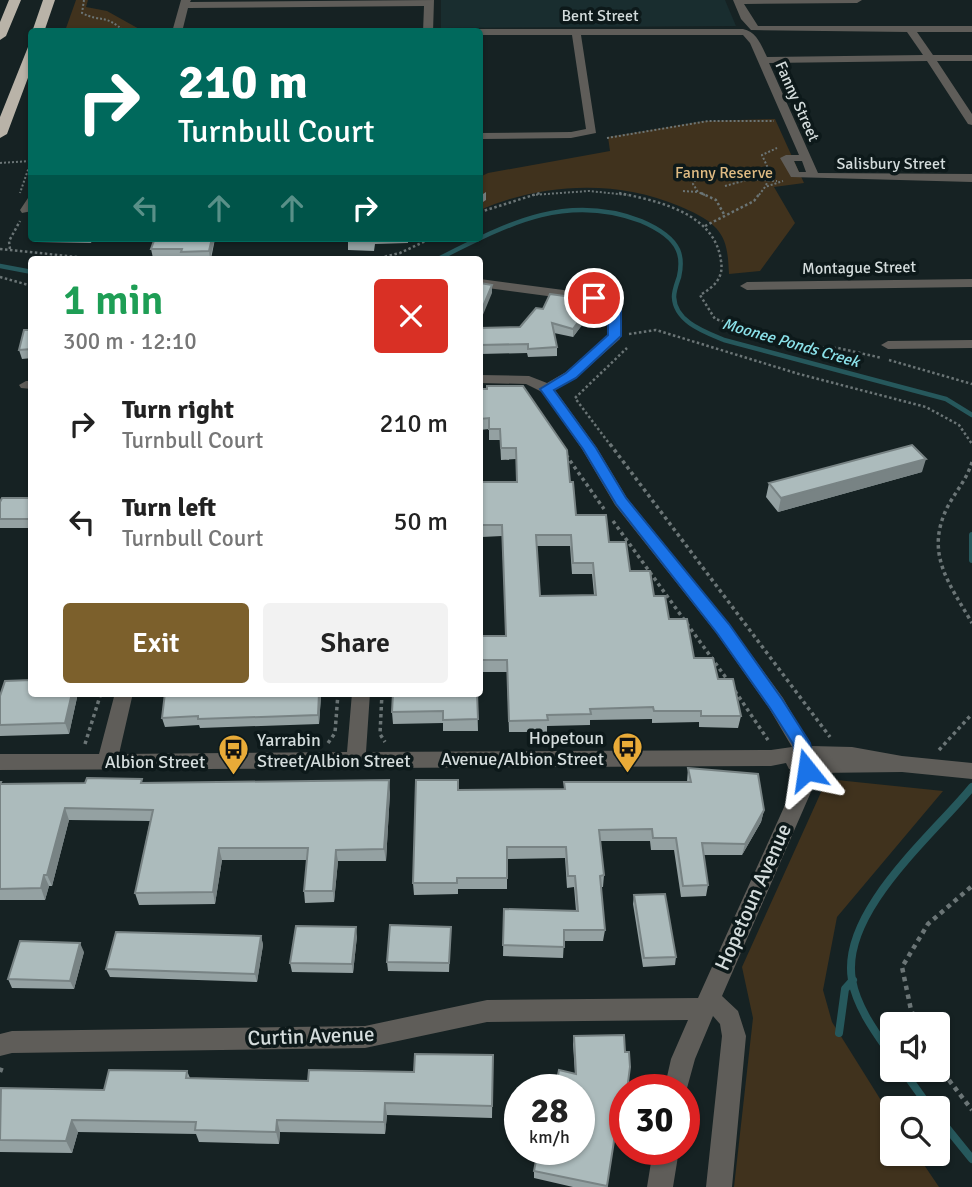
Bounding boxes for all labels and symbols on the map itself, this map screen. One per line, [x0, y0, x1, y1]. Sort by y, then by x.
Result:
street label: Bent Street [561, 6, 639, 26]
street label: Fanny Street [770, 58, 824, 145]
street label: Salisbury Street [836, 154, 946, 174]
park label: Fanny Reserve [675, 163, 773, 183]
street label: Montague Street [802, 257, 917, 279]
pin [564, 268, 624, 328]
water label: Moonee Ponds Creek [720, 314, 864, 373]
place label: Hopetoun Avenue/Albion Street [441, 727, 604, 770]
place label: Yarrabin Street/Albion Street [257, 729, 411, 772]
bus stop icon: Hopetoun Avenue/Albion Street [610, 731, 644, 775]
bus stop icon: Yarrabin Street/Albion Street [217, 733, 251, 777]
position arrow [770, 733, 844, 807]
street label: Albion Street [105, 751, 205, 773]
street label: Hopetoun Avenue [709, 820, 797, 974]
street label: Curtin Avenue [247, 1021, 375, 1051]
speed limit sign: 30 [609, 1074, 700, 1165]

